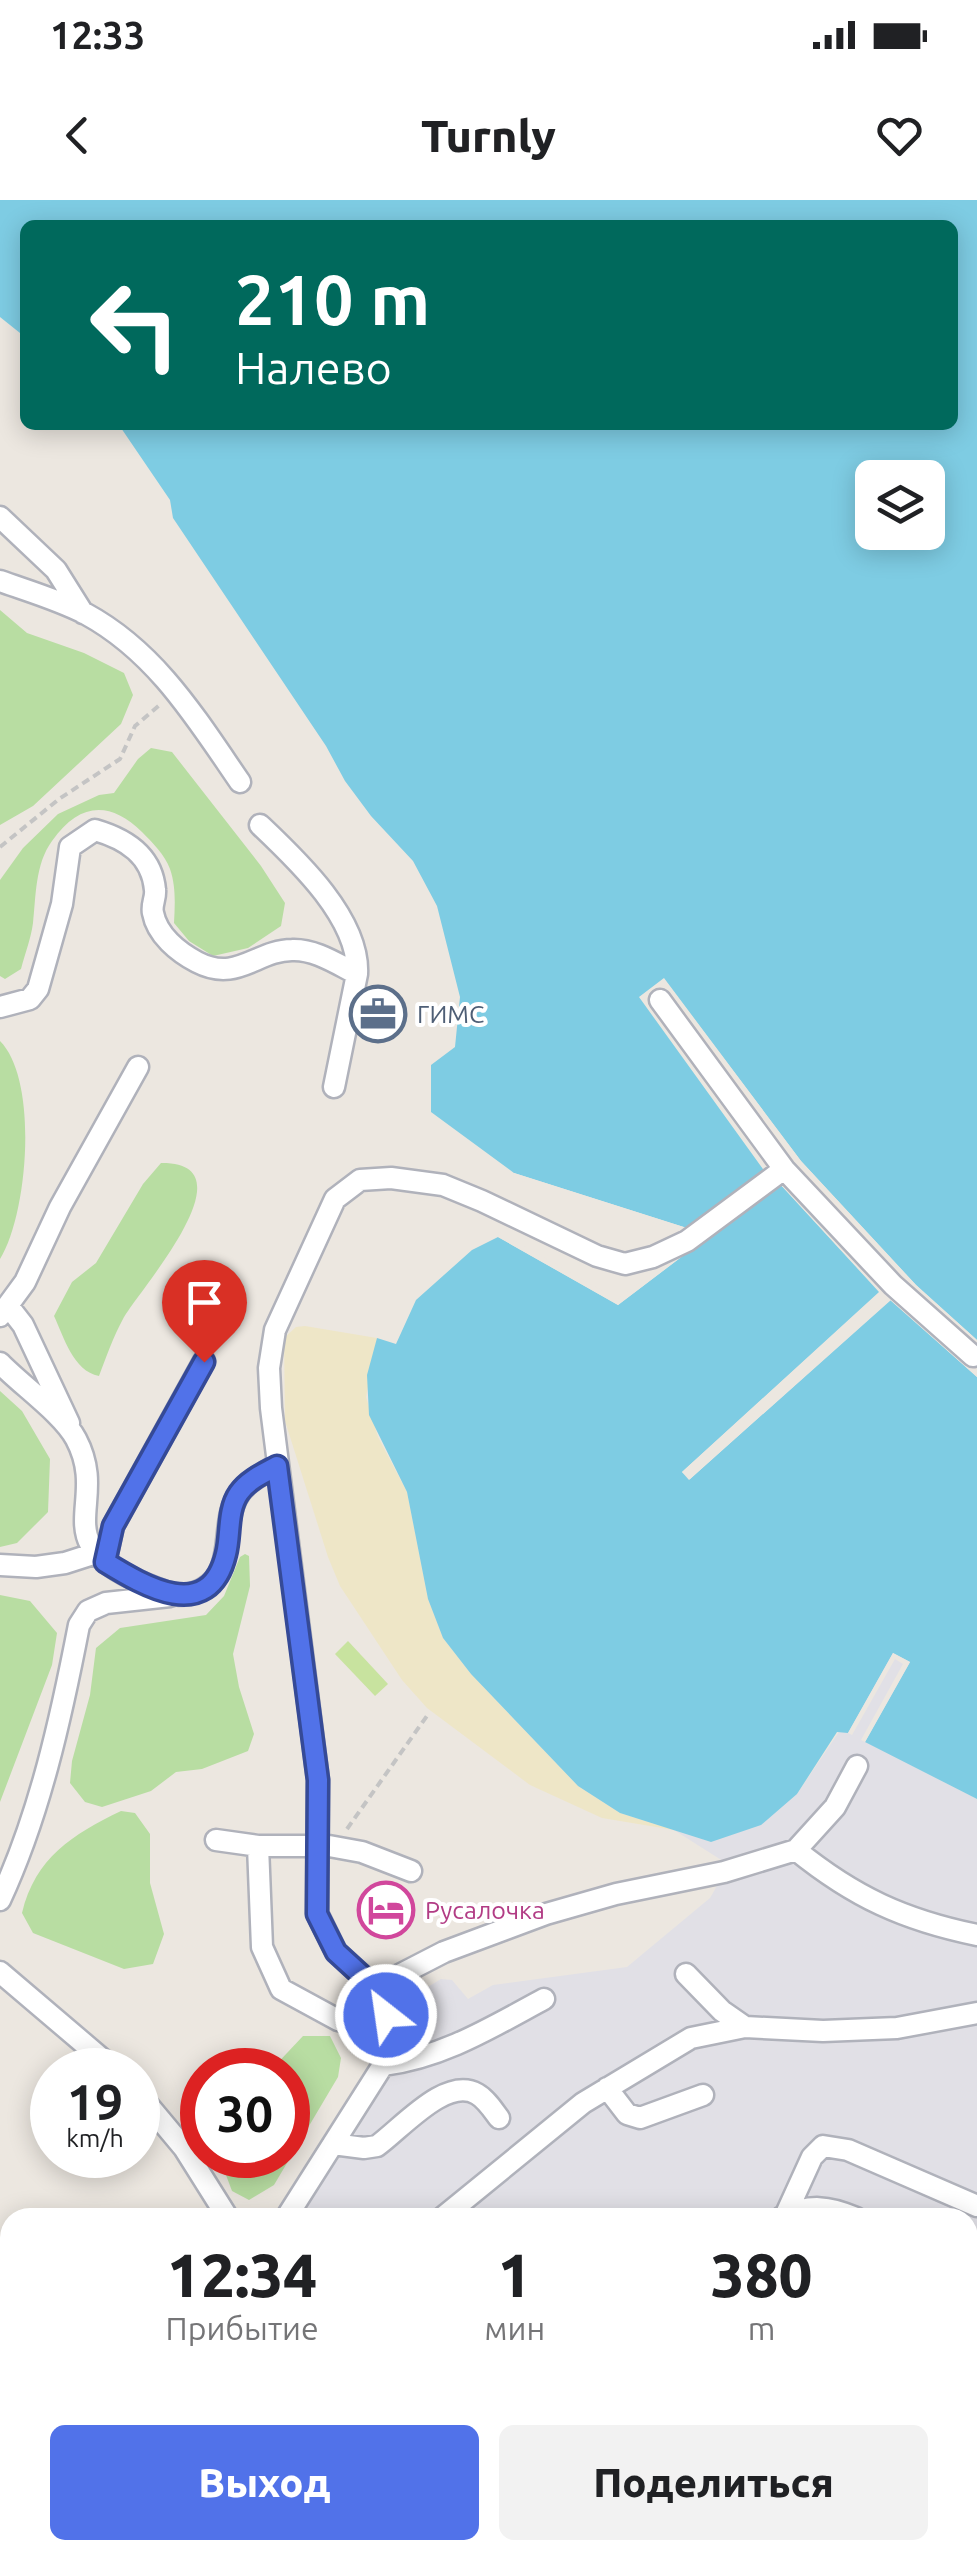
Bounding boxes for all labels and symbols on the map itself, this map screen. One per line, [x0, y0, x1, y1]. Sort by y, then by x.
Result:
office icon: ГИМС [348, 984, 408, 1044]
place label: ГИМС [417, 1000, 484, 1028]
pin [162, 1260, 247, 1363]
hotel icon: Русалочка [356, 1880, 416, 1940]
place label: Русалочка [425, 1896, 545, 1924]
position arrow [334, 1963, 438, 2067]
speed limit sign: 30 [180, 2048, 310, 2178]

